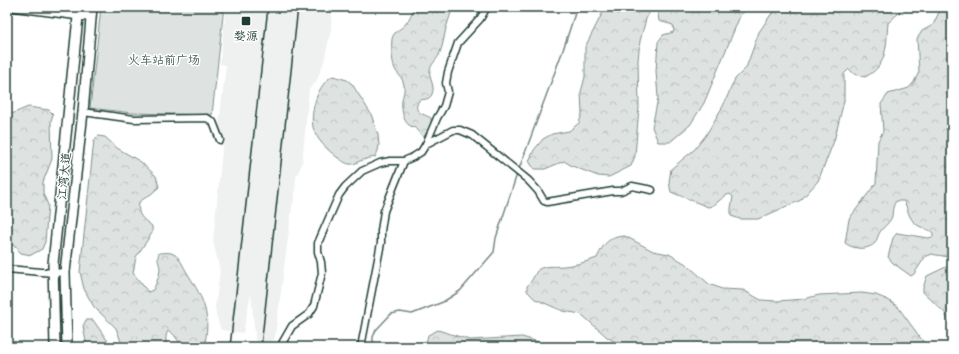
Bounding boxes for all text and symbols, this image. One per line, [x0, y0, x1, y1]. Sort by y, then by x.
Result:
marker: 婺源 [240, 15, 252, 27]
place label: 婺源 [234, 29, 258, 46]
park label: 火车站前广场 [128, 53, 200, 70]
street label: 江湾大道 [55, 151, 76, 201]

